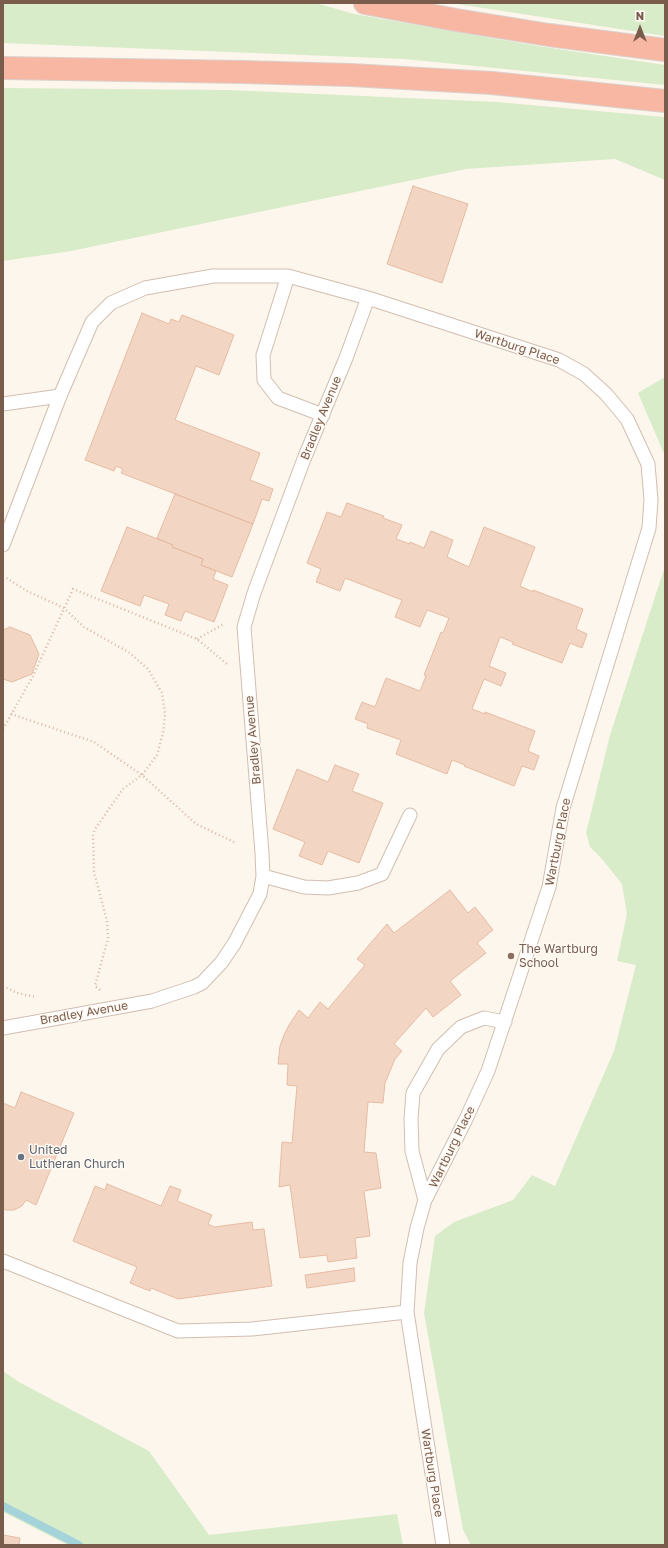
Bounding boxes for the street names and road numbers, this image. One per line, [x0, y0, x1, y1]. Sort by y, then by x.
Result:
street label: Wartburg Place [472, 326, 562, 368]
street label: Bradley Avenue [298, 374, 344, 462]
street label: Bradley Avenue [242, 695, 264, 785]
street label: Wartburg Place [542, 797, 574, 887]
street label: Bradley Avenue [39, 998, 129, 1028]
street label: Wartburg Place [426, 1104, 478, 1190]
street label: Wartburg Place [418, 1428, 446, 1518]

